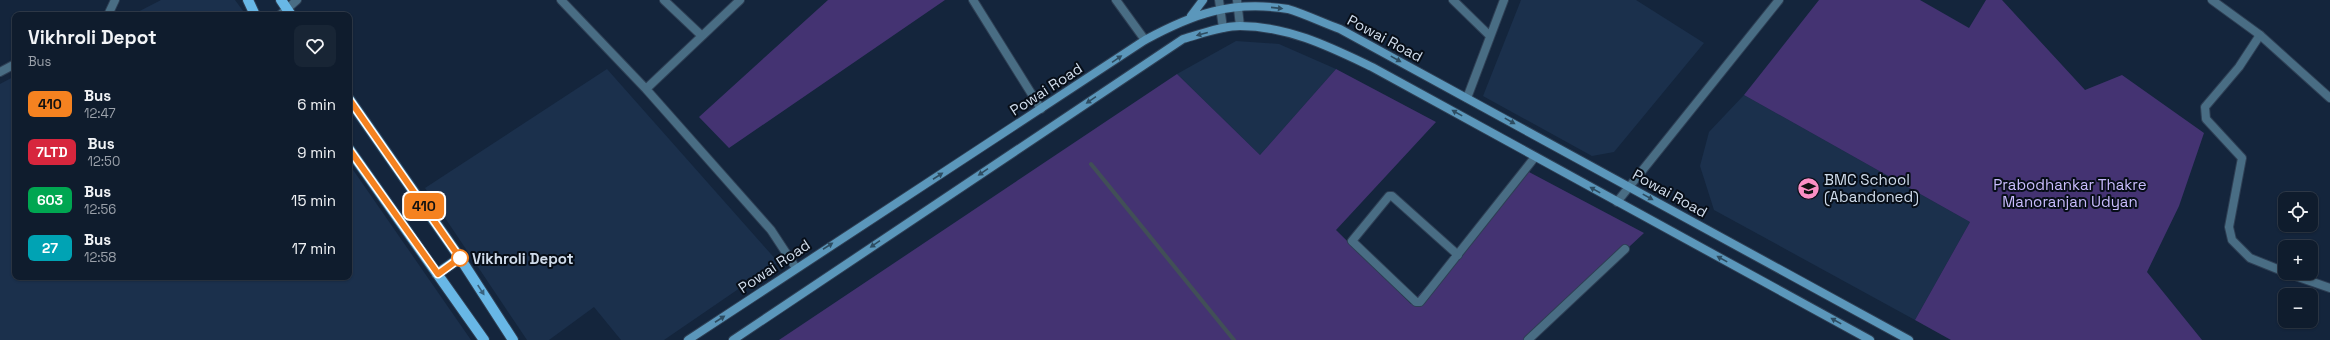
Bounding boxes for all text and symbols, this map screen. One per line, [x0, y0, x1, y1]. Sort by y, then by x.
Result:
one-way arrow [1271, 5, 1283, 11]
street label: Powai Road [1344, 10, 1426, 66]
text: Vikhroli Depot [28, 25, 157, 50]
button: heart [294, 25, 336, 67]
one-way arrow [1196, 31, 1208, 37]
text: Bus [28, 53, 51, 70]
one-way arrow [1112, 55, 1122, 63]
one-way arrow [1390, 56, 1401, 63]
street label: Powai Road [1006, 58, 1086, 120]
text: Bus [84, 86, 111, 105]
text: 410 [38, 95, 62, 113]
text: 6 min [297, 95, 336, 114]
one-way arrow [1086, 96, 1096, 104]
text: 12:47 [84, 105, 116, 122]
one-way arrow [1451, 110, 1463, 117]
one-way arrow [1504, 118, 1516, 125]
text: Bus [88, 134, 115, 153]
text: 7LTD [36, 143, 68, 161]
text: 9 min [297, 143, 336, 162]
text: 12:50 [88, 153, 120, 170]
street label: Powai Road [1629, 165, 1711, 221]
one-way arrow [978, 168, 988, 176]
place label: BMC School (Abandoned) [1824, 170, 1919, 207]
one-way arrow [933, 172, 943, 180]
school or university icon: BMC School (Abandoned) [1795, 175, 1821, 201]
park label: Prabodhankar Thakre Manoranjan Udyan [1993, 175, 2147, 211]
text: Bus [84, 182, 111, 201]
one-way arrow [1589, 186, 1601, 193]
text: 603 [37, 191, 63, 209]
text: 15 min [291, 191, 336, 210]
map controls [2278, 192, 2318, 328]
button: locate [2278, 192, 2318, 232]
line badge: 410 [401, 193, 447, 219]
one-way arrow [1643, 194, 1654, 200]
text: 410 [412, 197, 436, 215]
text: 12:56 [84, 201, 116, 218]
text: Bus [84, 230, 111, 249]
street label: Powai Road [734, 235, 814, 297]
text: 27 [42, 239, 58, 257]
text: 17 min [292, 239, 336, 258]
one-way arrow [869, 240, 880, 248]
button: + [2278, 240, 2318, 280]
one-way arrow [823, 242, 834, 250]
text: 12:58 [84, 249, 116, 266]
marker: Vikhroli Depot [451, 249, 469, 267]
place label: Vikhroli Depot [472, 249, 574, 268]
one-way arrow [1716, 255, 1727, 262]
one-way arrow [477, 285, 485, 296]
button: − [2278, 288, 2318, 328]
one-way arrow [715, 315, 726, 322]
one-way arrow [1830, 318, 1841, 325]

